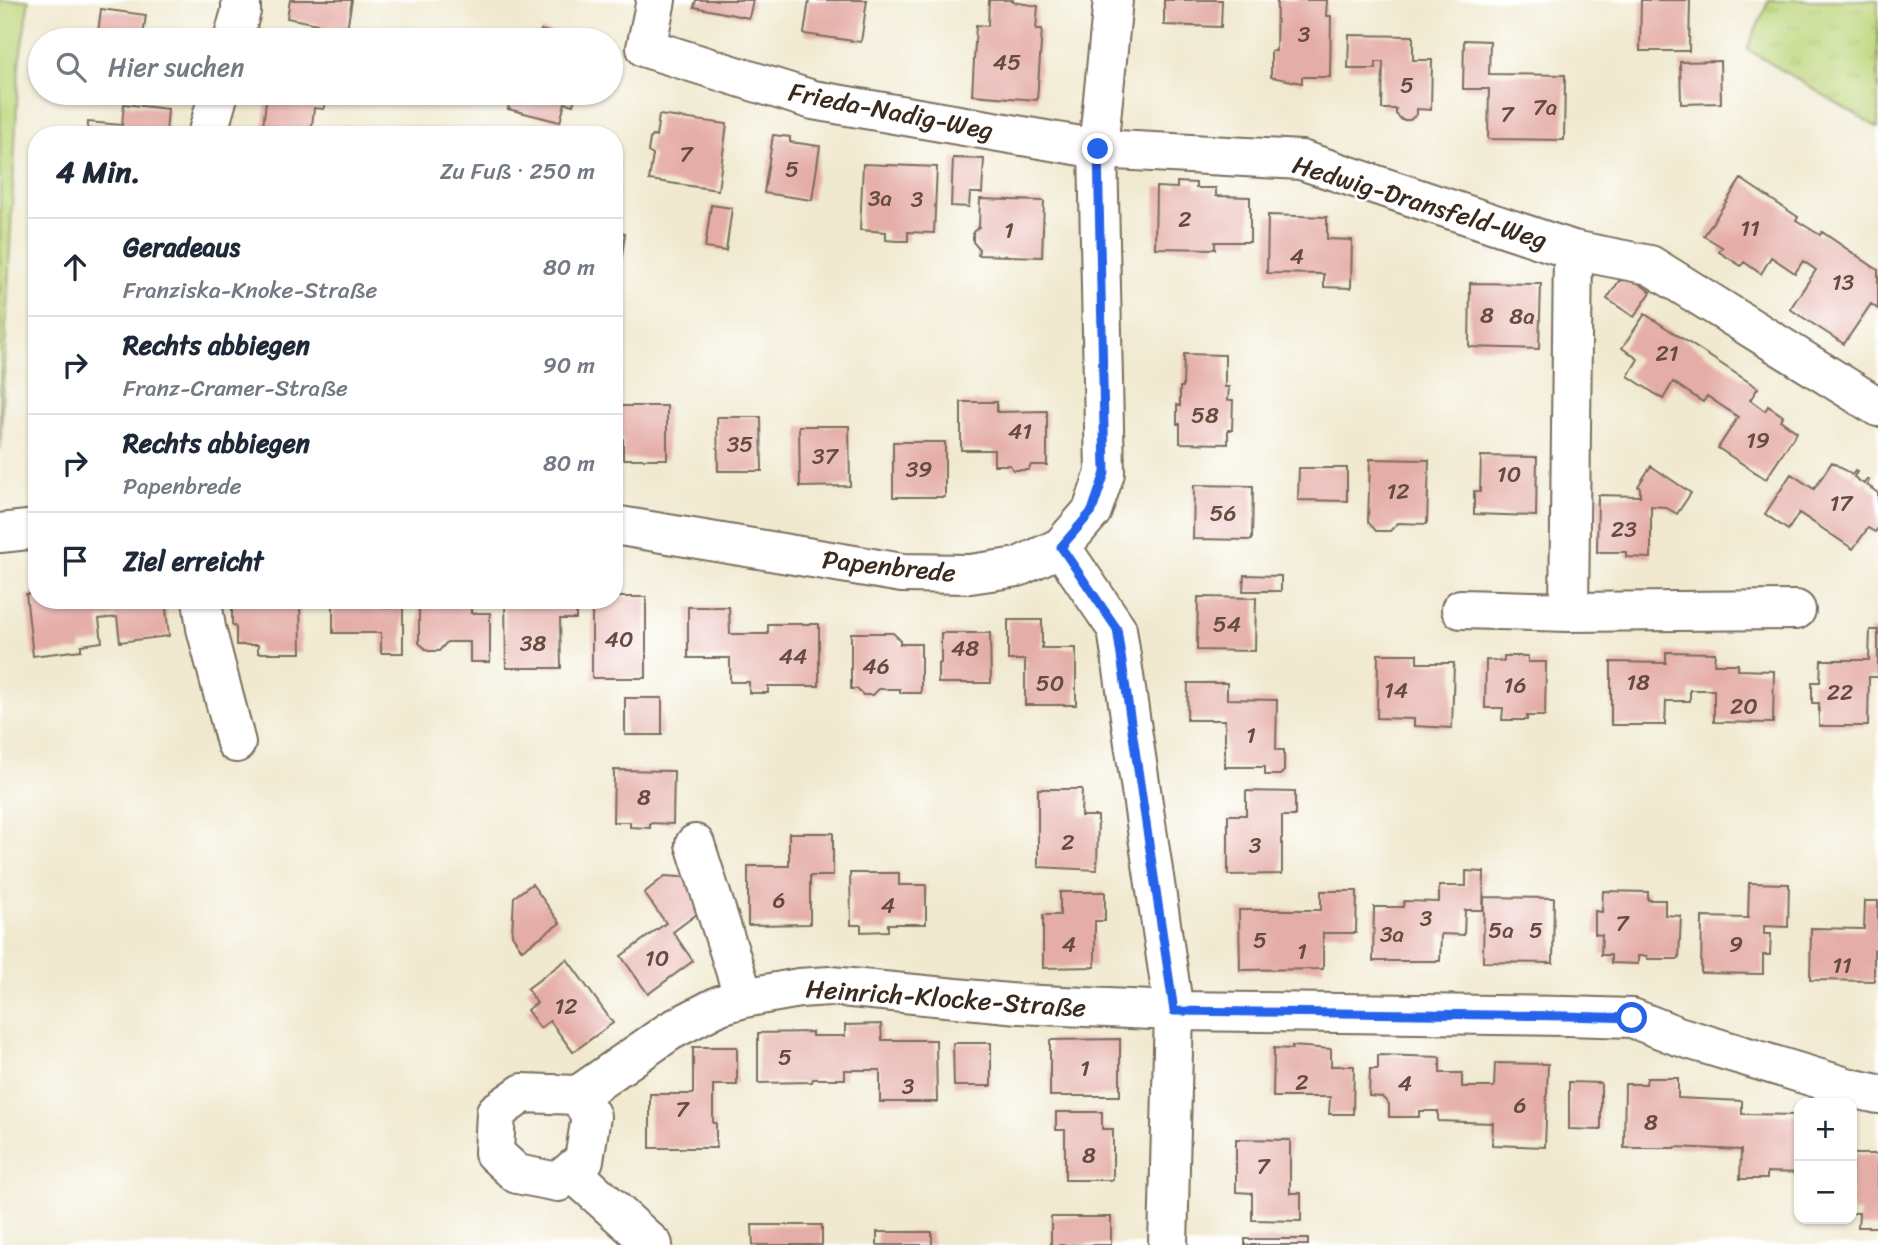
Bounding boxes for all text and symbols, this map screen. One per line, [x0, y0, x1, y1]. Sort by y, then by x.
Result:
house number: 3 [1298, 14, 1311, 55]
search box [28, 28, 623, 105]
house number: 45 [993, 42, 1021, 83]
text: Hier suchen [108, 44, 244, 90]
icon: search [52, 48, 90, 86]
house number: 5 [1400, 65, 1414, 106]
street label: Frieda-Nadig-Weg [785, 69, 997, 153]
house number: 7a [1533, 87, 1557, 128]
house number: 7 [1500, 94, 1515, 135]
route end [1082, 133, 1113, 164]
house number: 7 [679, 134, 694, 175]
street label: Hedwig-Dransfeld-Weg [1287, 141, 1553, 263]
text: 4 Min. [56, 145, 141, 199]
house number: 5 [785, 149, 799, 190]
text: Zu Fuß · 250 m [440, 151, 595, 192]
house number: 3a [868, 178, 892, 219]
house number: 3 [911, 179, 924, 220]
house number: 2 [1178, 199, 1192, 240]
house number: 11 [1740, 208, 1760, 249]
house number: 1 [1004, 210, 1014, 251]
text: Geradeaus [123, 224, 240, 270]
house number: 4 [1290, 236, 1304, 277]
text: 80 m [543, 247, 595, 288]
icon: ahead [56, 248, 94, 286]
house number: 13 [1832, 262, 1855, 303]
text: Franziska-Knoke-Straße [123, 270, 377, 311]
house number: 8 [1480, 295, 1494, 336]
house number: 8a [1509, 296, 1535, 337]
text: Rechts abbiegen [123, 322, 310, 368]
house number: 21 [1655, 333, 1679, 374]
text: 90 m [543, 345, 595, 386]
icon: right [56, 346, 94, 384]
text: Franz-Cramer-Straße [123, 368, 348, 409]
house number: 58 [1191, 395, 1219, 436]
house number: 41 [1008, 411, 1032, 452]
text: Rechts abbiegen [123, 420, 310, 466]
house number: 19 [1746, 420, 1770, 461]
house number: 35 [727, 424, 753, 465]
house number: 37 [812, 436, 840, 477]
text: 80 m [543, 443, 595, 484]
icon: right [56, 444, 94, 482]
house number: 39 [906, 449, 932, 490]
house number: 10 [1497, 454, 1521, 495]
text: Papenbrede [123, 466, 242, 507]
house number: 12 [1386, 471, 1410, 512]
house number: 17 [1830, 483, 1854, 524]
house number: 56 [1209, 493, 1237, 534]
house number: 23 [1611, 509, 1637, 550]
street label: Papenbrede [820, 536, 958, 596]
text: Ziel erreicht [123, 538, 263, 584]
icon: arrive [56, 542, 94, 580]
house number: 54 [1213, 604, 1241, 645]
house number: 40 [605, 619, 633, 660]
house number: 38 [520, 623, 546, 664]
house number: 48 [951, 628, 979, 669]
house number: 44 [779, 636, 807, 677]
house number: 46 [862, 646, 890, 687]
house number: 18 [1626, 662, 1650, 703]
house number: 50 [1036, 663, 1064, 704]
house number: 16 [1504, 665, 1526, 706]
house number: 14 [1384, 670, 1408, 711]
house number: 22 [1827, 672, 1853, 713]
house number: 20 [1730, 686, 1758, 727]
house number: 1 [1246, 715, 1256, 756]
house number: 8 [637, 777, 651, 818]
house number: 2 [1061, 822, 1075, 863]
house number: 3 [1249, 825, 1262, 866]
house number: 6 [772, 880, 786, 921]
house number: 4 [881, 885, 895, 926]
house number: 3 [1420, 898, 1433, 939]
house number: 7 [1615, 903, 1630, 944]
house number: 5a [1488, 910, 1514, 951]
house number: 5 [1529, 910, 1543, 951]
house number: 3a [1380, 914, 1404, 955]
house number: 5 [1253, 920, 1267, 961]
house number: 4 [1062, 924, 1076, 965]
house number: 9 [1729, 924, 1743, 965]
house number: 1 [1297, 931, 1307, 972]
house number: 10 [645, 938, 669, 979]
house number: 11 [1832, 945, 1852, 986]
street label: Heinrich-Klocke-Straße [804, 965, 1088, 1031]
house number: 12 [554, 986, 578, 1027]
route start [1616, 1002, 1647, 1033]
house number: 5 [778, 1037, 792, 1078]
house number: 1 [1080, 1048, 1090, 1089]
house number: 2 [1295, 1062, 1309, 1103]
house number: 4 [1398, 1063, 1412, 1104]
house number: 3 [902, 1066, 915, 1107]
house number: 6 [1513, 1085, 1527, 1126]
house number: 7 [675, 1089, 690, 1130]
map controls [1794, 1098, 1857, 1224]
button: + [1794, 1098, 1857, 1161]
house number: 8 [1644, 1102, 1658, 1143]
house number: 8 [1082, 1135, 1096, 1176]
house number: 7 [1256, 1146, 1271, 1187]
button: − [1794, 1161, 1857, 1224]

